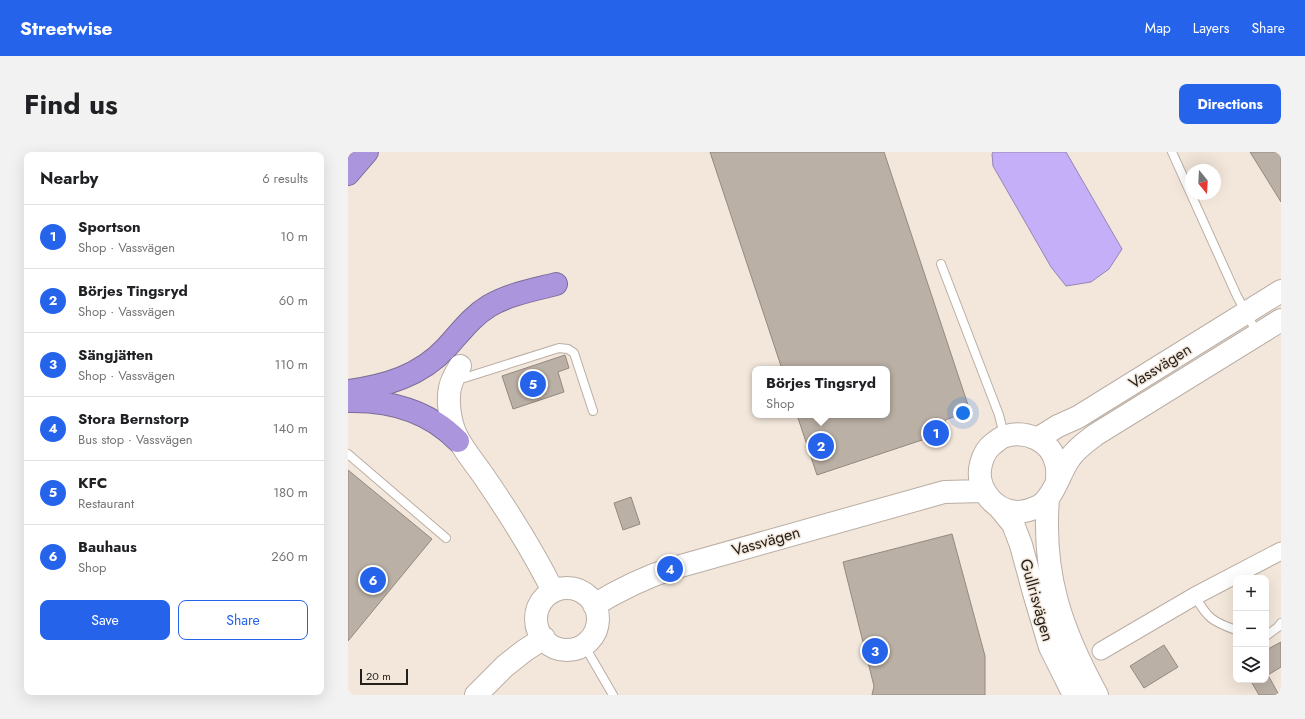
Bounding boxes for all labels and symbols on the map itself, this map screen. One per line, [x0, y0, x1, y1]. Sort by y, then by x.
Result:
north arrow [1185, 164, 1221, 200]
street label: Vassvägen [1124, 338, 1196, 394]
pin: 5 [520, 369, 546, 399]
your location [953, 403, 973, 423]
pin: 1 [923, 418, 949, 448]
pin: 2 [808, 431, 834, 461]
street label: Vassvägen [729, 520, 803, 562]
pin: 4 [657, 554, 683, 584]
street label: Gullrisvägen [1014, 556, 1060, 644]
pin: 6 [360, 565, 386, 595]
pin: 3 [862, 636, 888, 666]
scale bar [360, 667, 408, 686]

